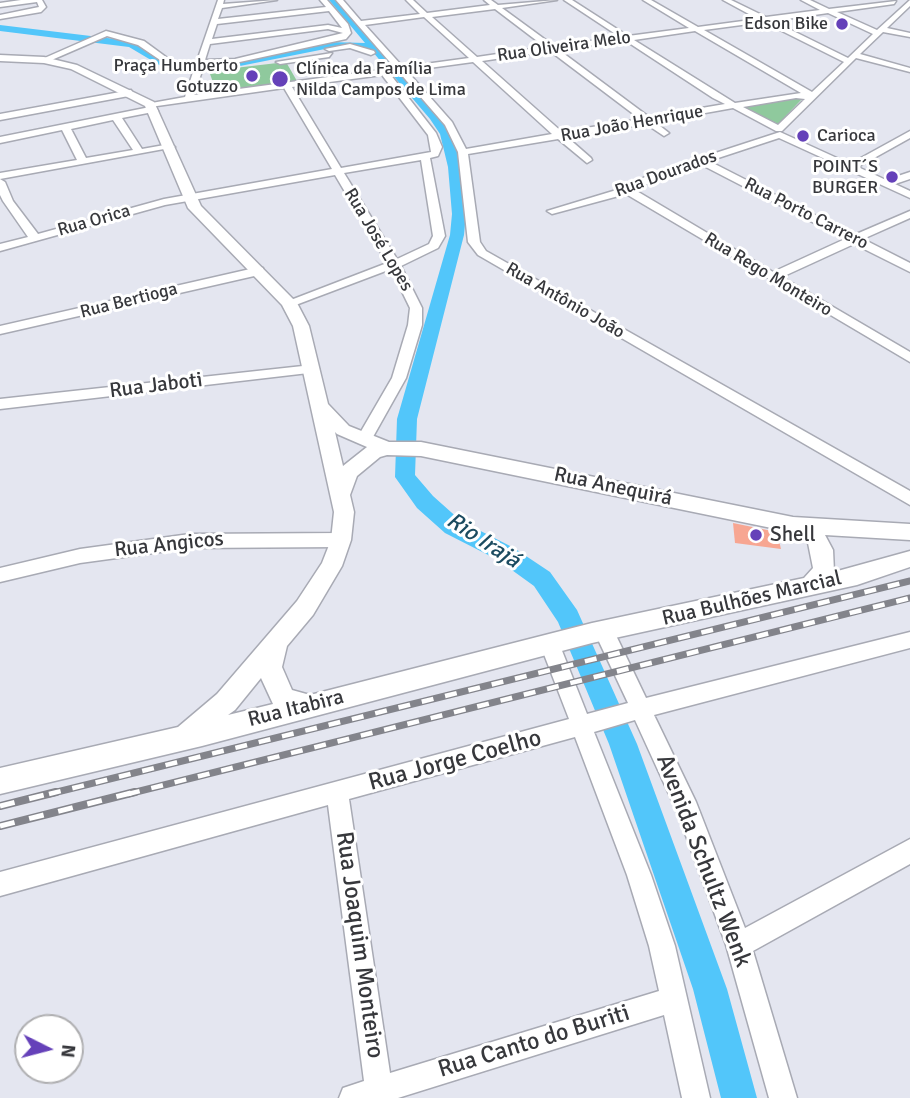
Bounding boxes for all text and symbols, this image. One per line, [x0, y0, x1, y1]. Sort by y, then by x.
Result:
place label: Edson Bike [744, 13, 828, 35]
marker: Edson Bike [834, 16, 850, 32]
street label: Rua Oliveira Melo [496, 27, 632, 67]
place label: Praça Humberto Gotuzzo [114, 55, 238, 98]
place label: Clínica da Família Nilda Campos de Lima [296, 58, 466, 100]
marker: Praça Humberto Gotuzzo [244, 68, 260, 84]
marker: Clínica da Família Nilda Campos de Lima [270, 69, 290, 89]
street label: Rua João Henrique [559, 101, 705, 147]
place label: Carioca [817, 125, 876, 147]
marker: Carioca [795, 128, 811, 144]
street label: Rua Dourados [612, 146, 720, 202]
place label: POINT´S BURGER [812, 156, 878, 198]
marker: POINT´S BURGER [884, 169, 900, 185]
street label: Rua Porto Carrero [740, 173, 872, 255]
street label: Rua José Lopes [339, 185, 417, 295]
street label: Rua Orica [55, 200, 133, 242]
street label: Rua Rego Monteiro [700, 228, 836, 322]
street label: Rua Antônio João [502, 258, 628, 344]
street label: Rua Bertioga [78, 278, 180, 324]
street label: Rua Jaboti [108, 368, 204, 404]
street label: Rua Anequirá [552, 462, 674, 512]
water label: Rio Irajá [441, 507, 525, 575]
place label: Shell [770, 522, 816, 548]
street label: Rua Angicos [113, 527, 225, 563]
marker: Shell [748, 527, 764, 543]
street label: Rua Bulhões Marcial [660, 566, 844, 632]
street label: Rua Itabira [245, 685, 347, 733]
street label: Rua Jorge Coelho [365, 724, 545, 798]
street label: Avenida Schultz Wenk [649, 751, 757, 971]
street label: Rua Joaquim Monteiro [329, 830, 389, 1060]
street label: Rua Canto do Buriti [435, 999, 633, 1085]
north arrow [14, 1014, 84, 1084]
text: N [55, 1043, 81, 1059]

